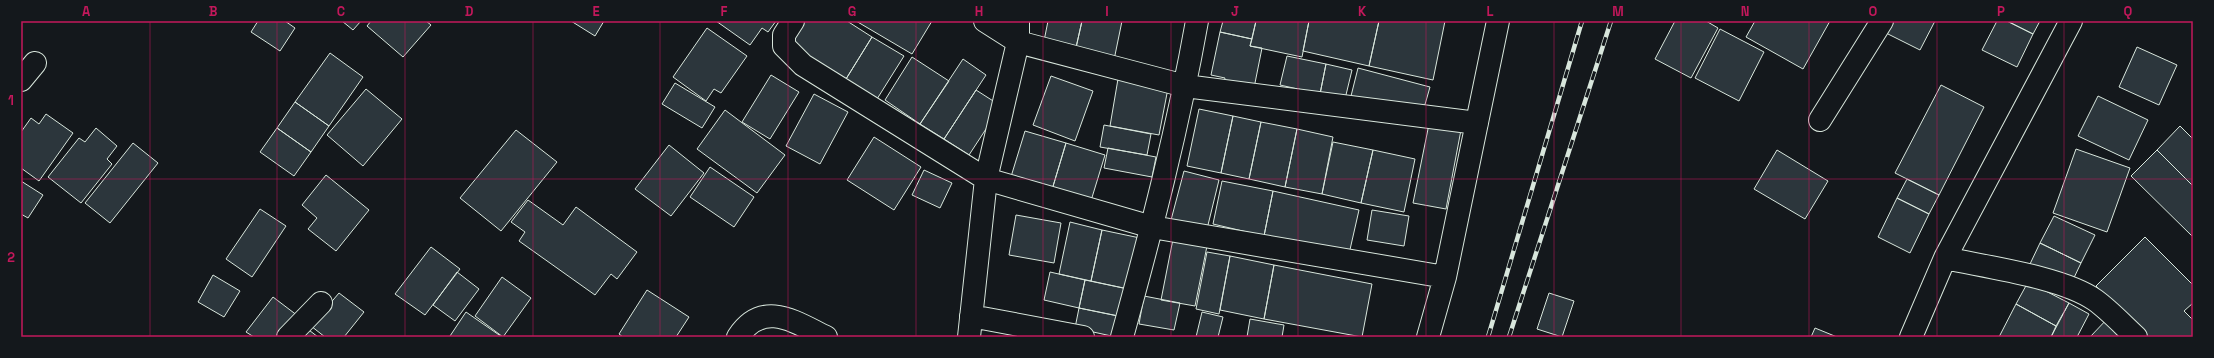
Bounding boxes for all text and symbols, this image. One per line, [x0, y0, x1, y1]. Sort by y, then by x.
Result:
text: A [82, 3, 91, 20]
text: B [209, 3, 218, 20]
text: C [337, 3, 345, 20]
text: D [465, 3, 474, 20]
text: E [592, 3, 600, 20]
text: F [721, 3, 728, 20]
text: G [848, 3, 856, 20]
text: H [975, 3, 983, 20]
text: I [1105, 3, 1109, 20]
text: J [1231, 3, 1239, 20]
text: K [1358, 3, 1367, 20]
text: L [1486, 3, 1494, 20]
text: M [1612, 3, 1624, 20]
text: N [1741, 3, 1749, 20]
text: O [1869, 3, 1878, 20]
text: P [1997, 3, 2005, 20]
text: Q [2124, 3, 2133, 20]
text: 1 [8, 92, 14, 109]
text: 2 [7, 249, 15, 266]

